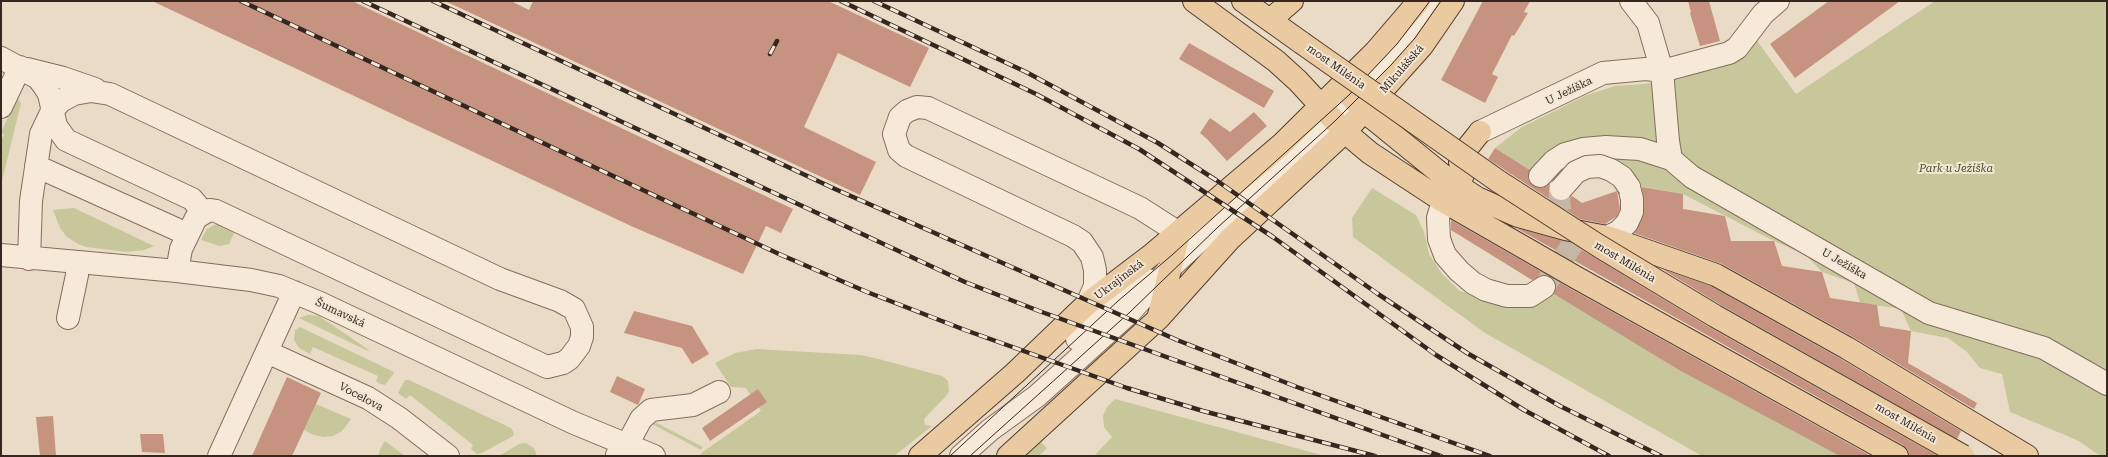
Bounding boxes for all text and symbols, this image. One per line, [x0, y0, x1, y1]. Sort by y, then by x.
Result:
street label: most Milénia [1304, 42, 1368, 92]
street label: Mikulášská [1377, 42, 1427, 96]
street label: U Ježíška [1544, 74, 1594, 108]
park label: Park u Ježíška [1919, 162, 1993, 176]
street label: most Milénia [1592, 239, 1658, 285]
street label: U Ježíška [1819, 246, 1869, 282]
street label: Ukrajinská [1092, 257, 1146, 303]
street label: Šumavská [313, 296, 367, 330]
street label: Vocelova [337, 380, 385, 414]
street label: most Milénia [1873, 400, 1939, 446]

